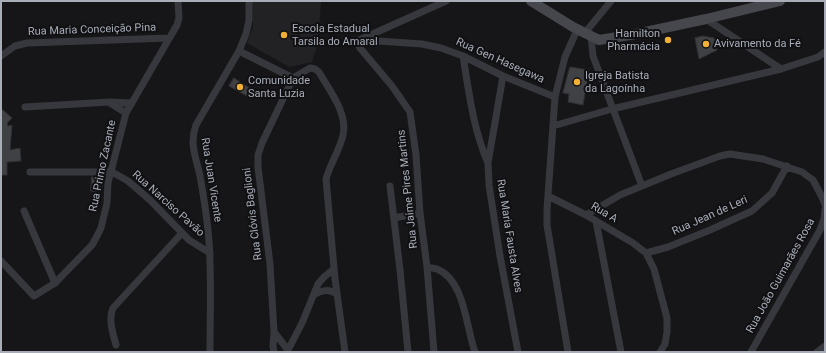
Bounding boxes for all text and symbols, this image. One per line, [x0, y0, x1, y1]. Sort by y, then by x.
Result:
street label: Rua Maria Conceição Pina [28, 21, 156, 39]
place label: Escola Estadual Tarsila do Amaral [292, 22, 378, 48]
place label: Hamilton Pharmácia [607, 27, 660, 53]
marker: Escola Estadual Tarsila do Amaral [279, 30, 289, 40]
marker: Hamilton Pharmácia [663, 35, 673, 45]
street label: Rua Gen Hasegawa [454, 36, 546, 86]
place label: Avivamento da Fé [714, 37, 801, 51]
marker: Avivamento da Fé [701, 39, 711, 49]
place label: Igreja Batista da Lagoínha [585, 69, 649, 95]
place label: Comunidade Santa Luzia [248, 74, 310, 100]
marker: Igreja Batista da Lagoínha [572, 77, 582, 87]
marker: Comunidade Santa Luzia [235, 82, 245, 92]
street label: Rua Primo Zacante [87, 119, 119, 213]
street label: Rua Jaime Pires Martins [395, 129, 421, 249]
street label: Rua Juan Vicente [198, 137, 224, 223]
street label: Rua Clóvis Baglioni [241, 167, 265, 261]
street label: Rua Narciso Pavão [129, 168, 207, 240]
street label: Rua Maria Fausta Alves [494, 178, 524, 294]
street label: Rua Jean de Leri [670, 193, 750, 239]
street label: Rua A [588, 200, 620, 226]
street label: Rua João Guimarães Rosa [744, 216, 818, 336]

